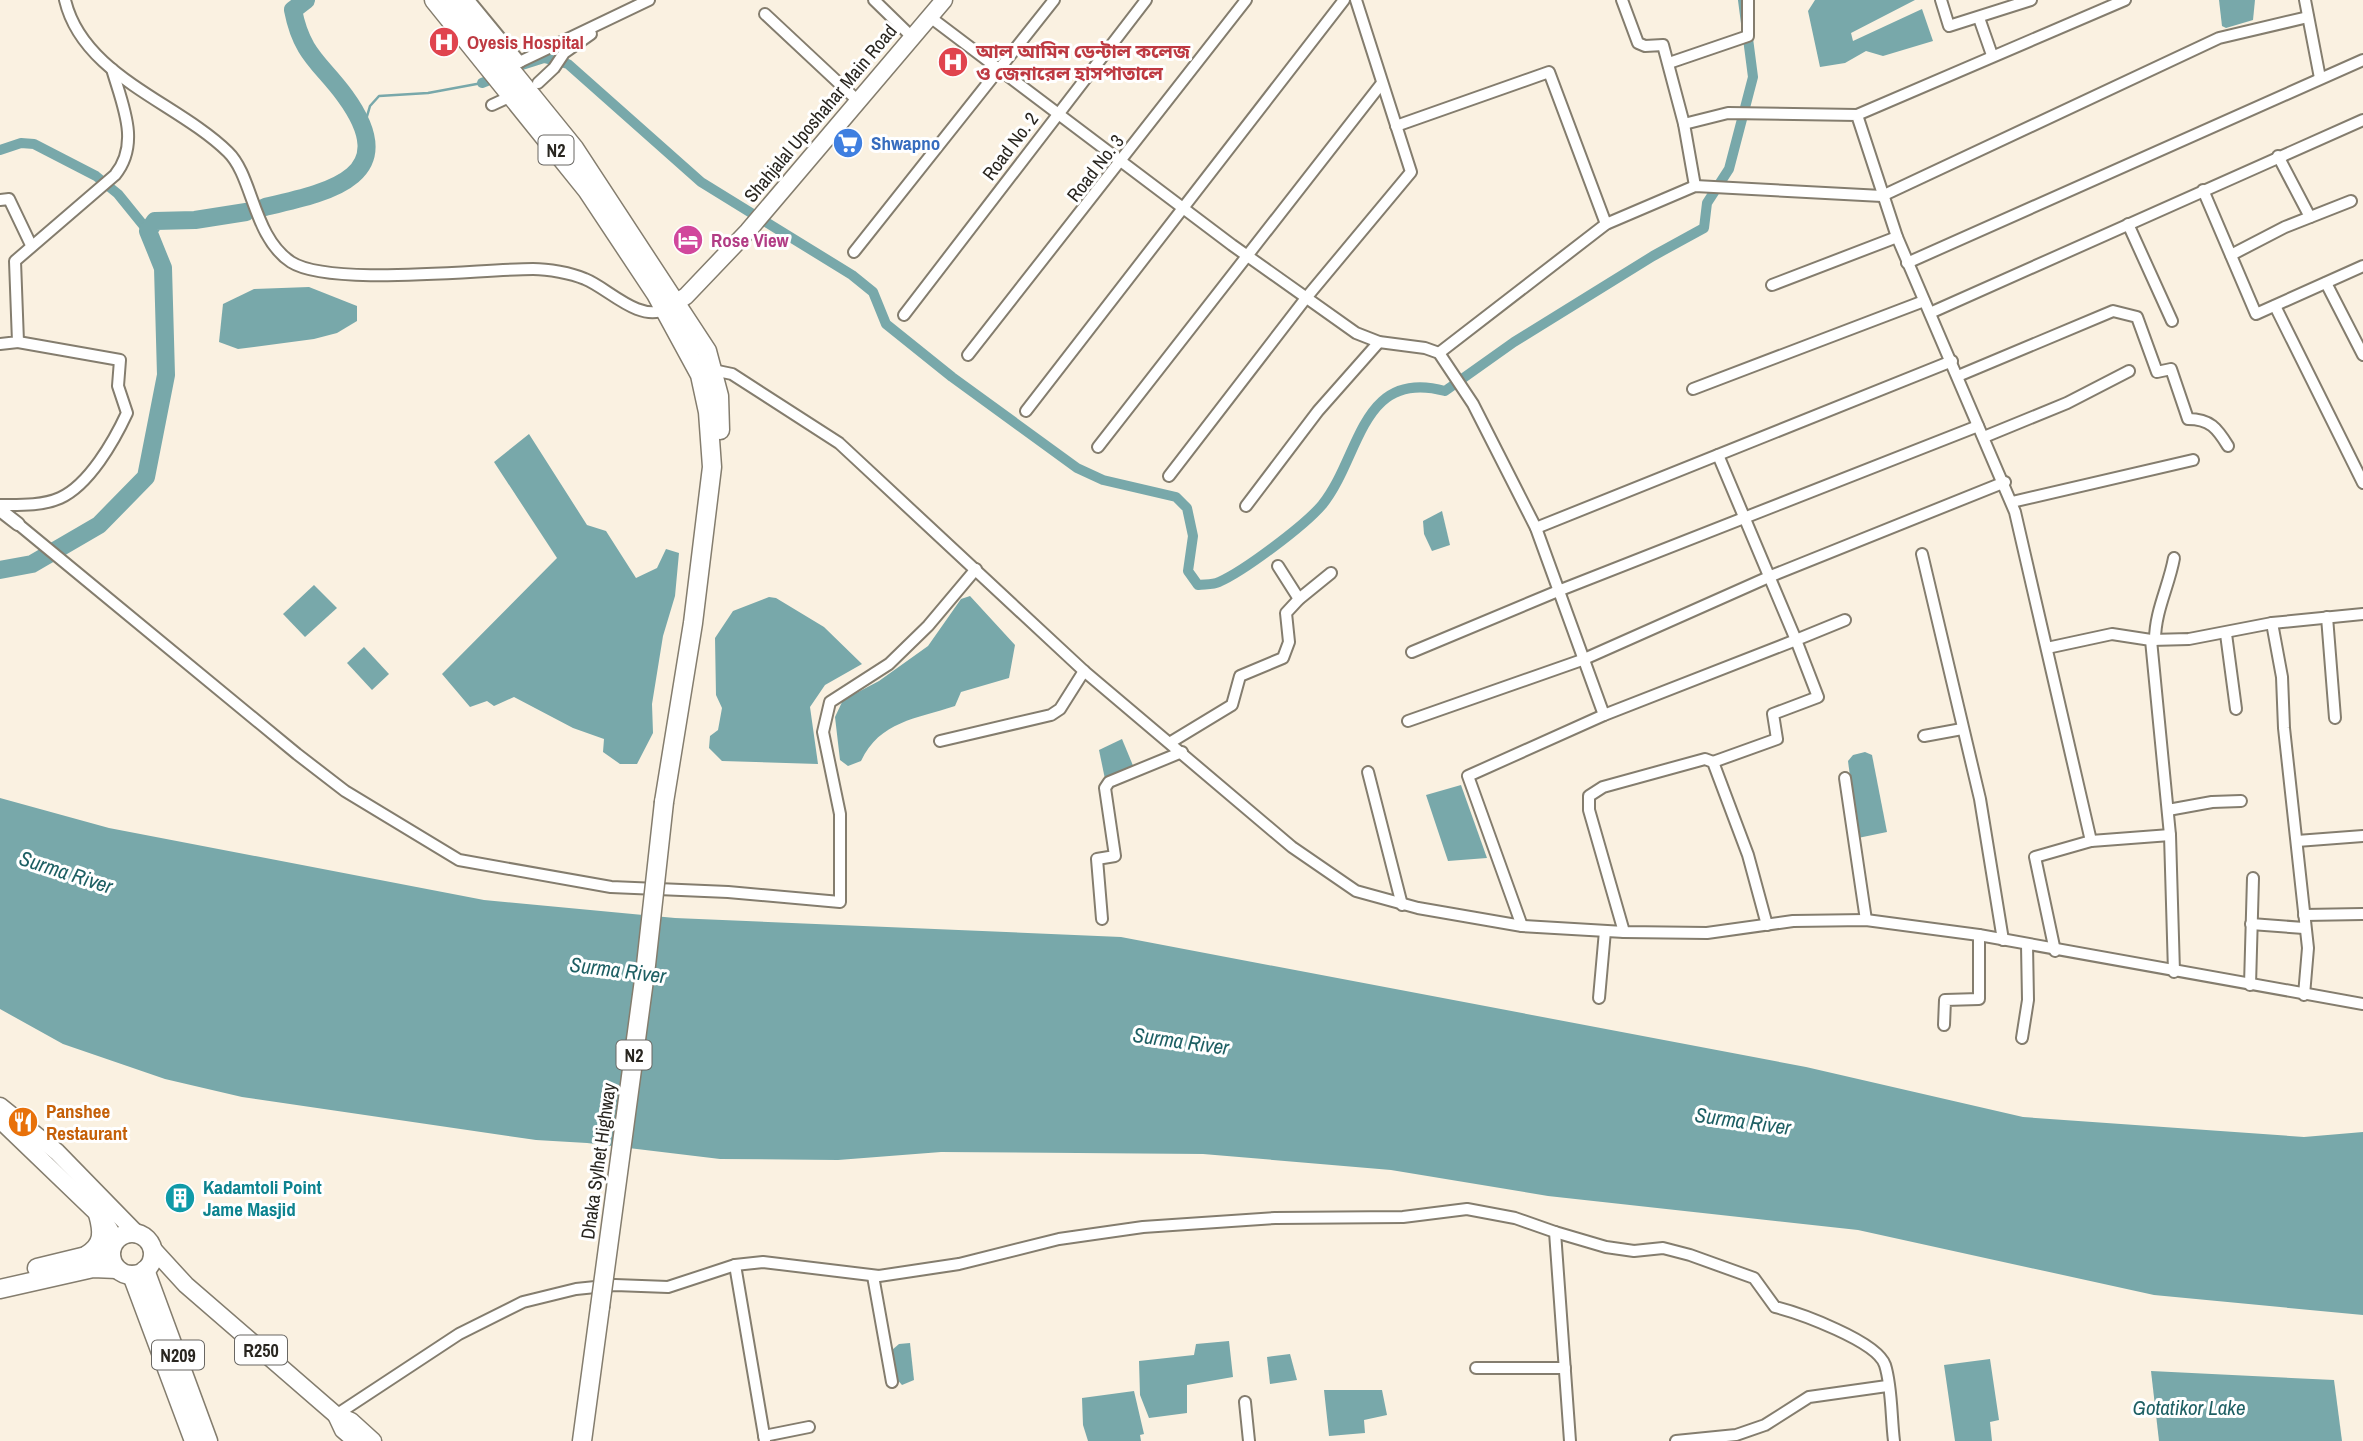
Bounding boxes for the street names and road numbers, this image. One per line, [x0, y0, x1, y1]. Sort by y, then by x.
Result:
street label: Shahjalal Uposhahar Main Road [738, 18, 902, 208]
street label: Road No. 2 [976, 107, 1044, 185]
street label: Road No. 3 [1060, 129, 1130, 207]
road number: N2 [538, 135, 574, 164]
road number: N2 [616, 1040, 652, 1070]
street label: Dhaka Sylhet Highway [574, 1081, 622, 1241]
road number: R250 [235, 1336, 287, 1364]
road number: N209 [152, 1340, 204, 1370]

